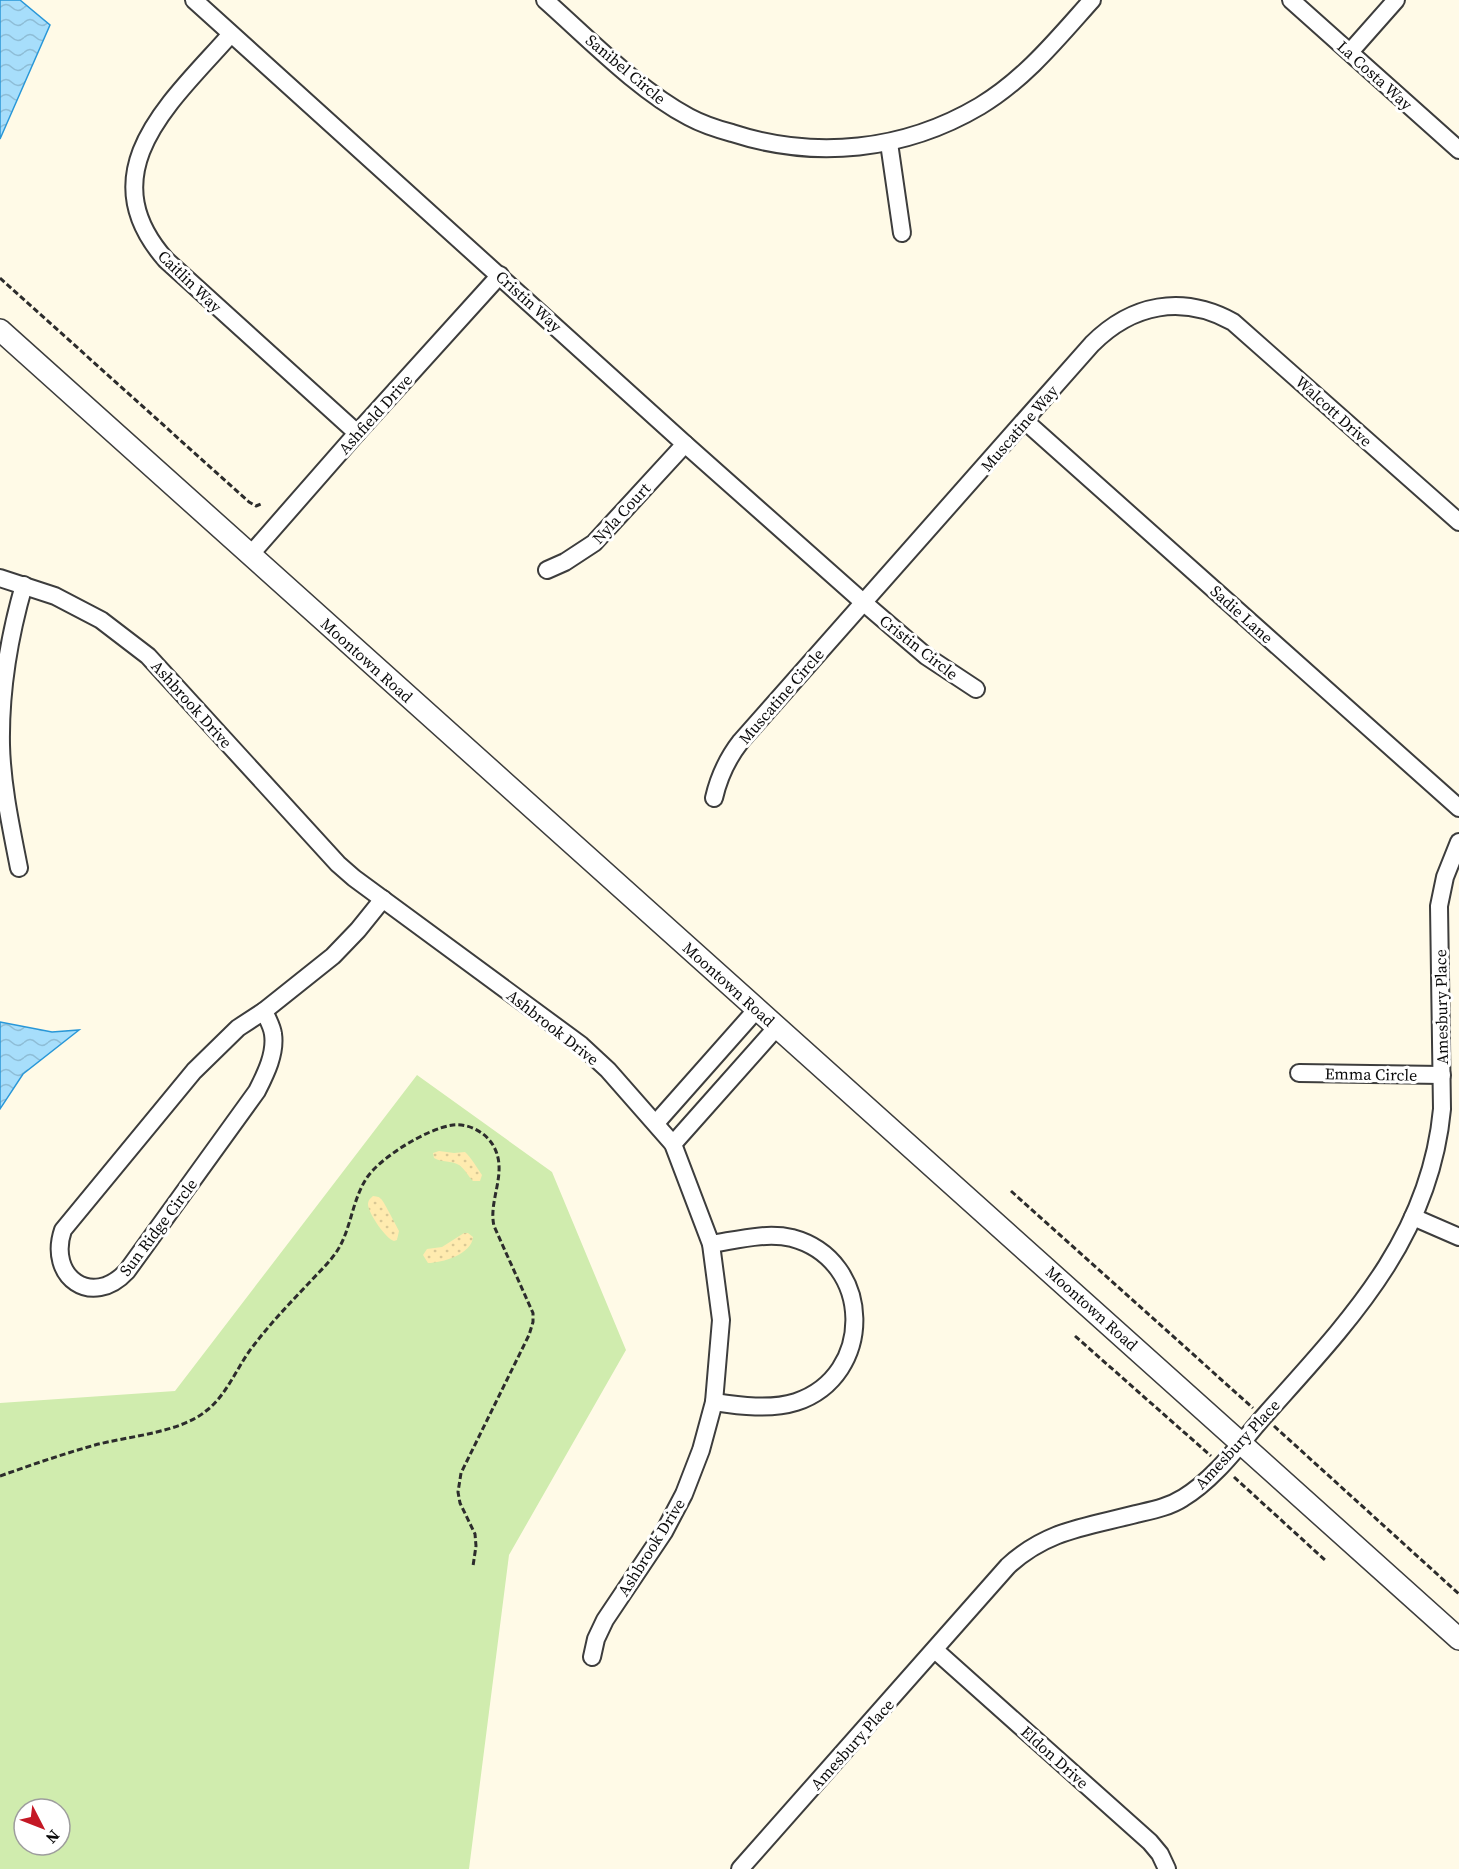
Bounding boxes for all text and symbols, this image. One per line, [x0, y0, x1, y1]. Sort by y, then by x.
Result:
street label: Sanibel Circle [581, 29, 671, 109]
street label: La Costa Way [1333, 35, 1418, 115]
street label: Caitlin Way [153, 245, 227, 318]
street label: Cristin Way [491, 265, 567, 337]
street label: Ashfield Drive [333, 369, 417, 459]
street label: Walcott Drive [1291, 371, 1377, 451]
street label: Muscatine Way [975, 379, 1063, 476]
street label: Nyla Court [587, 477, 656, 548]
street label: Sadie Lane [1206, 580, 1278, 648]
street label: Cristin Circle [875, 609, 963, 685]
street label: Moontown Road [316, 613, 418, 707]
street label: Muscatine Circle [733, 644, 829, 748]
street label: Ashbrook Drive [147, 655, 237, 753]
street label: Moontown Road [678, 937, 780, 1031]
street label: Amesbury Place [1429, 949, 1453, 1065]
street label: Ashbrook Drive [502, 984, 604, 1070]
street label: Emma Circle [1325, 1062, 1417, 1086]
street label: Sun Ridge Circle [114, 1174, 202, 1280]
street label: Moontown Road [1041, 1261, 1143, 1355]
street label: Amesbury Place [1190, 1394, 1284, 1494]
street label: Ashbrook Drive [612, 1494, 690, 1600]
street label: Amesbury Place [805, 1694, 899, 1794]
street label: Eldon Drive [1016, 1721, 1094, 1793]
north arrow [12, 1797, 72, 1857]
text: N [41, 1825, 65, 1849]

